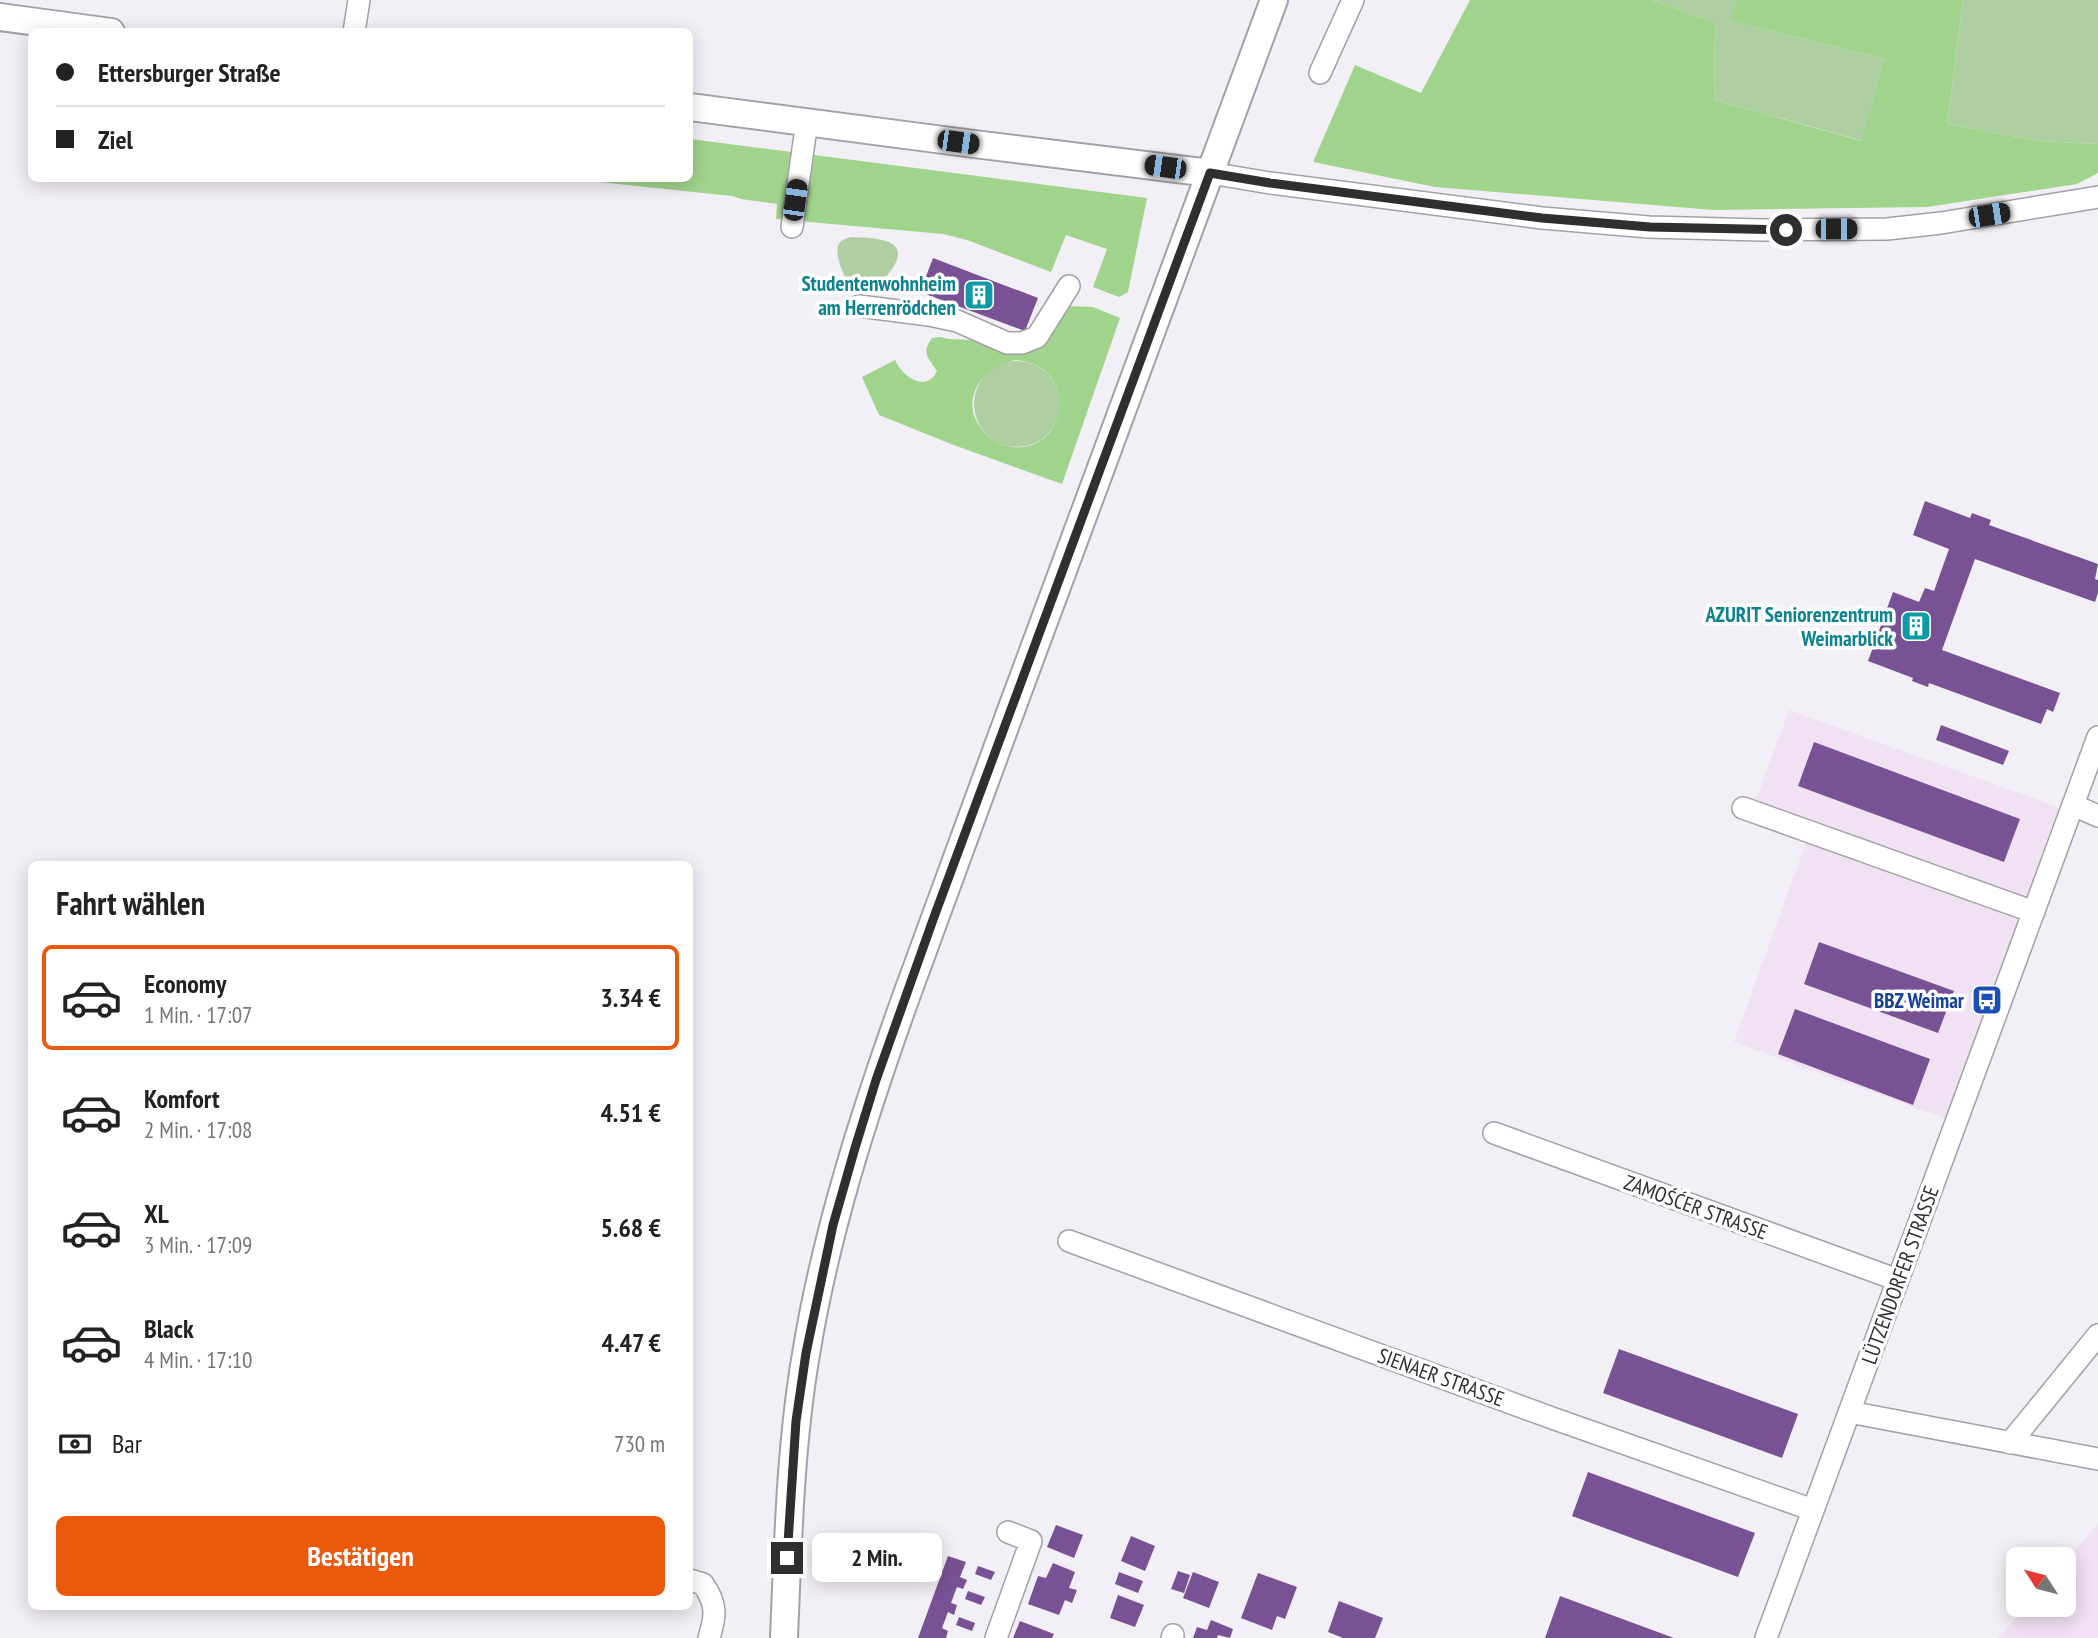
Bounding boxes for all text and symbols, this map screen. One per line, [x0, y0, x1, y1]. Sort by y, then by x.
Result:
text: Ettersburger Straße [98, 56, 281, 89]
text: Ziel [98, 123, 133, 156]
car [936, 129, 981, 155]
car [1143, 154, 1188, 180]
car [782, 178, 809, 222]
car [1967, 201, 2012, 229]
route start [1770, 214, 1802, 246]
car [1816, 219, 1858, 240]
place label: Studentenwohnheim am Herrenrödchen [801, 270, 956, 321]
building icon: Studentenwohnheim am Herrenrödchen [962, 278, 996, 312]
place label: AZURIT Seniorenzentrum Weimarblick [1704, 601, 1893, 652]
building icon: AZURIT Seniorenzentrum Weimarblick [1899, 609, 1933, 643]
text: Fahrt wählen [56, 882, 205, 924]
icon: car [60, 966, 123, 1029]
text: Economy [144, 967, 226, 1000]
text: 3.34 € [600, 981, 661, 1014]
bus stop icon: BBZ Weimar [1970, 983, 2004, 1017]
place label: BBZ Weimar [1874, 987, 1965, 1014]
text: 1 Min. · 17:07 [144, 1000, 252, 1029]
icon: car [60, 1081, 123, 1144]
text: Komfort [144, 1082, 220, 1115]
text: 4.51 € [600, 1096, 661, 1129]
text: 2 Min. · 17:08 [144, 1115, 252, 1144]
street label: ZAMOŚĆER STRASSE [1621, 1169, 1771, 1245]
street label: LÜTZENDORFER STRASSE [1855, 1182, 1945, 1368]
icon: car [60, 1196, 123, 1259]
text: XL [144, 1197, 169, 1230]
text: 5.68 € [600, 1211, 661, 1244]
text: 3 Min. · 17:09 [144, 1230, 252, 1259]
icon: car [60, 1311, 123, 1374]
text: Black [144, 1312, 194, 1345]
text: 4.47 € [602, 1326, 661, 1359]
street label: SIENAER STRASSE [1374, 1342, 1508, 1412]
text: 4 Min. · 17:10 [144, 1345, 252, 1374]
icon: cash [56, 1425, 94, 1463]
text: Bar [112, 1427, 142, 1460]
text: 730 m [614, 1429, 665, 1458]
button: Bestätigen [56, 1516, 665, 1596]
callout: 2 Min. [812, 1534, 941, 1582]
route end [771, 1542, 803, 1574]
text: 2 Min. [851, 1543, 903, 1572]
north arrow [2006, 1547, 2076, 1617]
map controls [2006, 1547, 2076, 1617]

